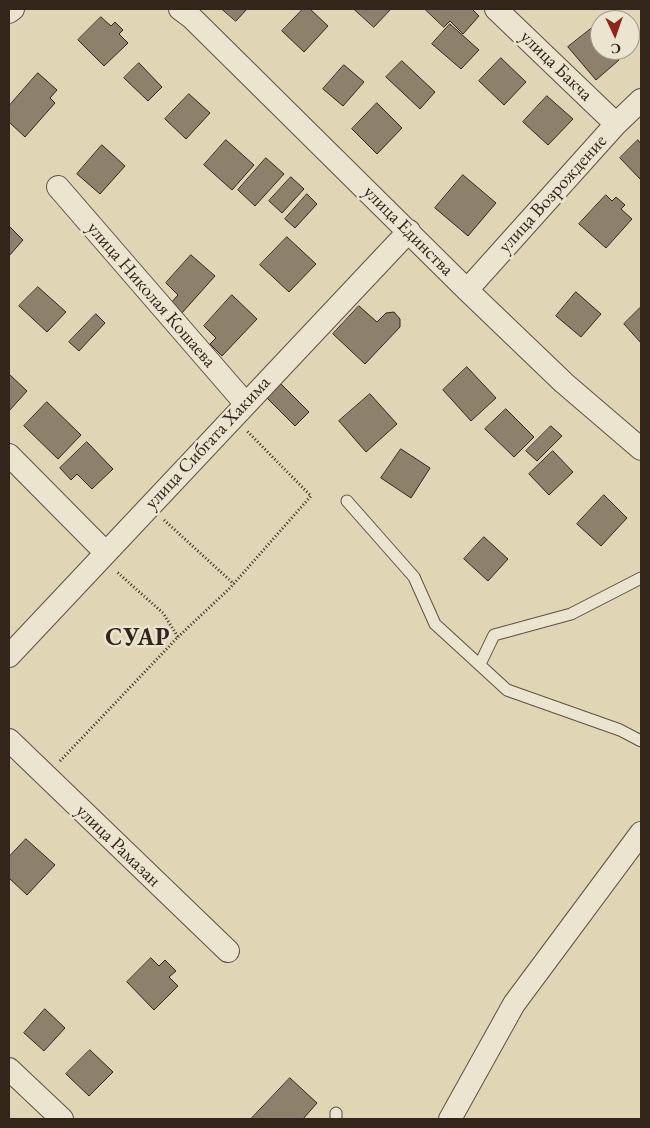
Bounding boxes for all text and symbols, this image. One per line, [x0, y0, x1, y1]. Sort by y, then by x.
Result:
north arrow [590, 10, 640, 60]
street label: улица Бакча [515, 26, 597, 106]
text: С [610, 40, 621, 58]
street label: улица Возрождение [494, 130, 612, 258]
street label: улица Единства [358, 181, 458, 281]
street label: улица Николая Кошаева [82, 217, 220, 373]
street label: улица Сибгата Хакима [140, 372, 276, 514]
district label: СУАР [105, 624, 171, 652]
street label: улица Рамазан [71, 800, 165, 892]

